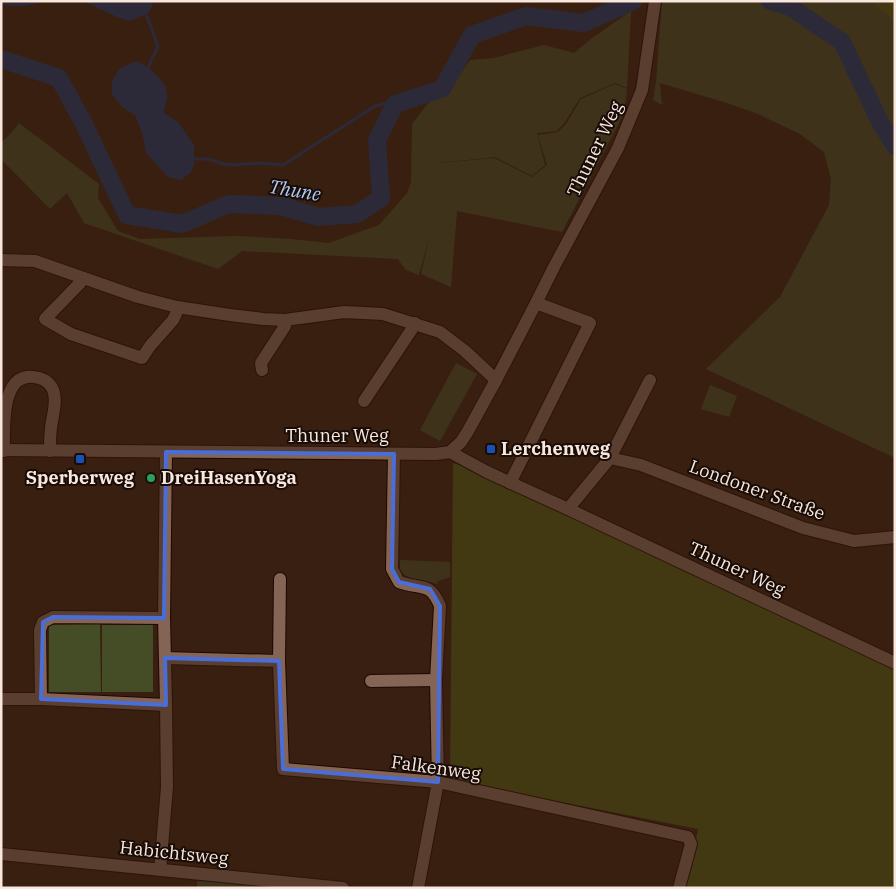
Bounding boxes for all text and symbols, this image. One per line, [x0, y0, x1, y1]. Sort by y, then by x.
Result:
street label: Thuner Weg [562, 97, 628, 200]
water label: Thune [267, 174, 323, 206]
street label: Thuner Weg [285, 424, 389, 447]
place label: Lerchenweg [501, 437, 611, 460]
marker: Lerchenweg [485, 443, 497, 455]
marker: Sperberweg [74, 453, 86, 465]
street label: Londoner Straße [686, 454, 828, 525]
place label: Sperberweg [26, 466, 135, 489]
place label: DreiHasenYoga [161, 466, 297, 489]
marker: DreiHasenYoga [145, 472, 157, 484]
street label: Thuner Weg [685, 536, 789, 601]
street label: Falkenweg [390, 750, 483, 785]
street label: Habichtsweg [119, 835, 230, 870]

